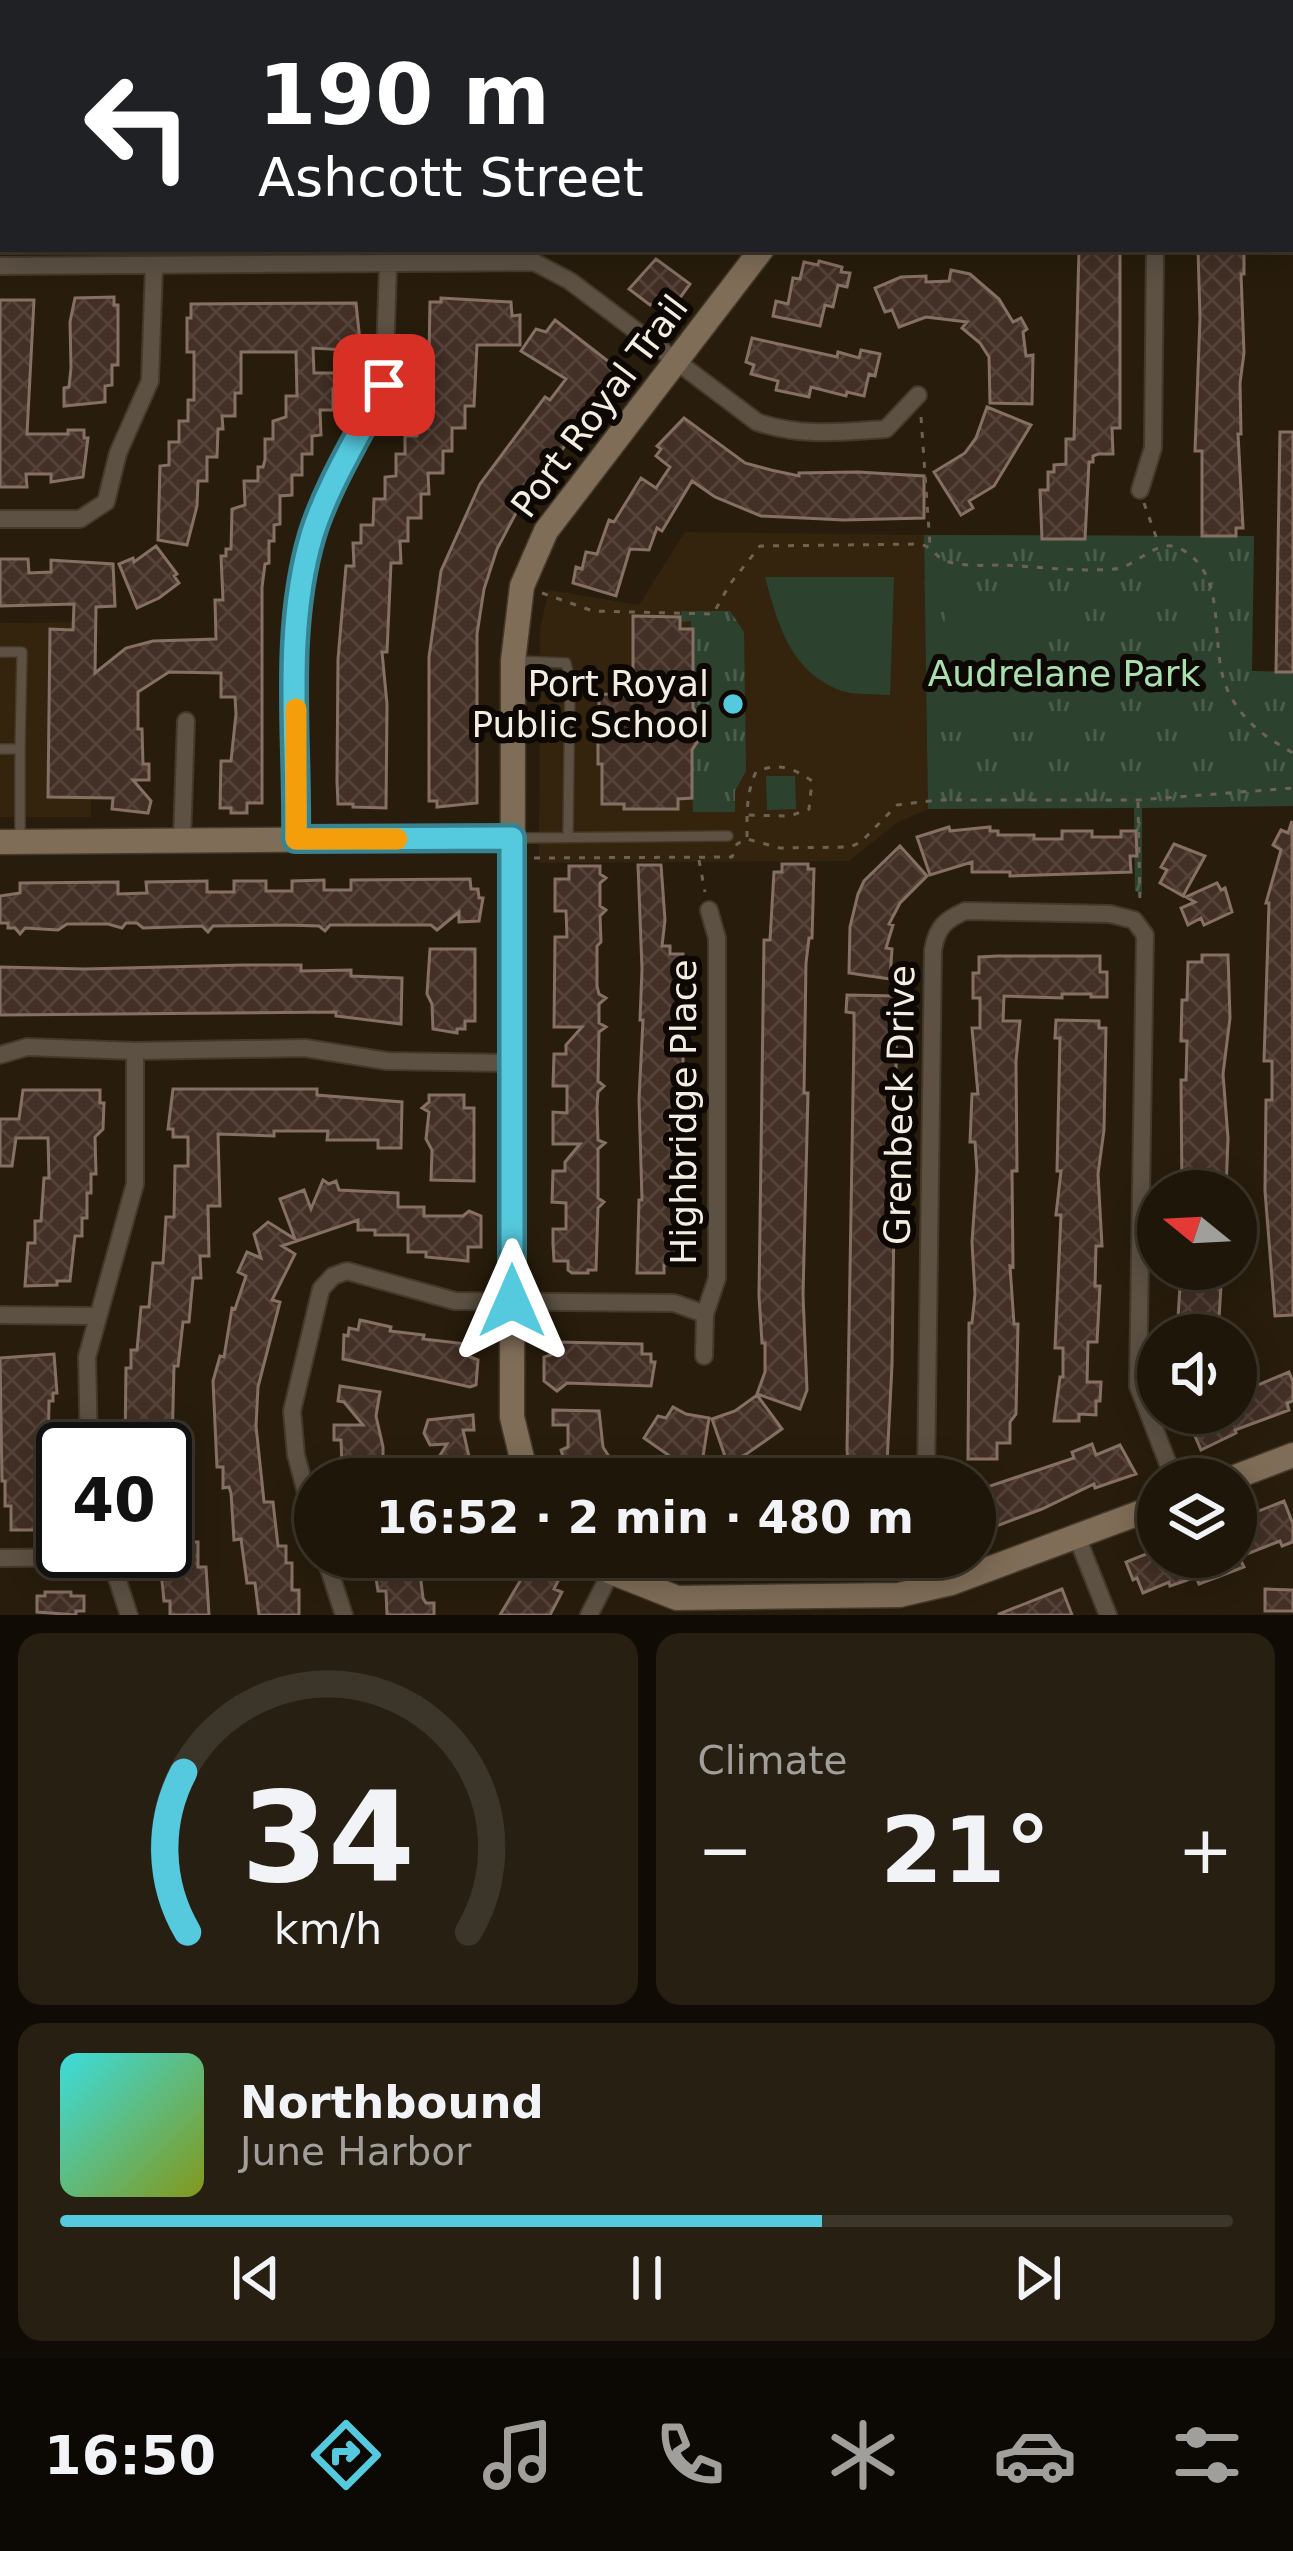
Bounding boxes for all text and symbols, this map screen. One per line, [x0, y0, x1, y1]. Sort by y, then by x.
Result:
text: 190 m [258, 46, 550, 144]
icon: left [60, 48, 216, 204]
text: Ashcott Street [258, 146, 644, 209]
street label: Port Royal Trail [503, 288, 696, 525]
pin [333, 334, 435, 436]
icon: arrive [351, 352, 417, 418]
park label: Audrelane Park [928, 653, 1201, 694]
place label: Port Royal Public School [472, 663, 709, 745]
marker: Port Royal Public School [720, 691, 746, 717]
street label: Highbridge Place [663, 959, 704, 1265]
street label: Grenbeck Drive [877, 965, 922, 1245]
north arrow [1137, 1170, 1257, 1290]
map controls [1137, 1170, 1257, 1578]
position arrow [449, 1238, 575, 1364]
button: sound [1137, 1314, 1257, 1434]
speed limit sign: 40 [36, 1422, 192, 1578]
button: layers [1137, 1458, 1257, 1578]
text: 16:52 · 2 min · 480 m [376, 1491, 914, 1544]
text: Climate [698, 1738, 848, 1783]
text: 34 [241, 1765, 415, 1910]
text: 21° [880, 1798, 1050, 1903]
text: − [698, 1812, 753, 1889]
text: + [1178, 1812, 1233, 1889]
text: km/h [274, 1904, 382, 1954]
text: Northbound [240, 2076, 544, 2129]
text: June Harbor [240, 2129, 471, 2174]
icon: previous [223, 2245, 289, 2311]
icon: pause [614, 2245, 680, 2311]
icon: next [1005, 2245, 1071, 2311]
icon: directions [304, 2413, 388, 2497]
icon: music [476, 2413, 560, 2497]
icon: phone [648, 2413, 732, 2497]
icon: climate [821, 2413, 905, 2497]
icon: car [993, 2413, 1077, 2497]
icon: filters [1165, 2413, 1249, 2497]
text: 16:50 [44, 2424, 216, 2487]

